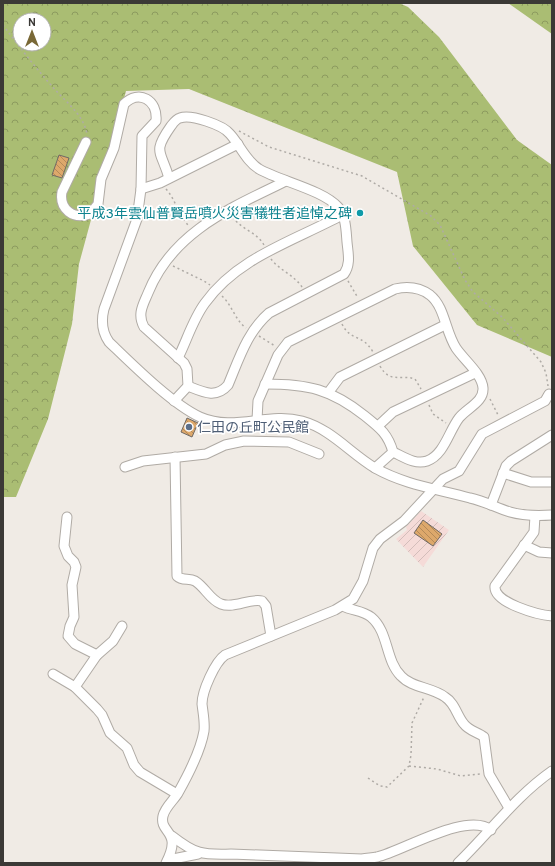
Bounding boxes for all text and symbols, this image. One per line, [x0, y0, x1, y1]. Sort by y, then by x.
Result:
north arrow [12, 12, 52, 52]
text: N [28, 16, 36, 30]
place label: 平成3年雲仙普賢岳噴火災害犠牲者追悼之碑 [78, 205, 352, 223]
marker: 平成3年雲仙普賢岳噴火災害犠牲者追悼之碑 [355, 208, 365, 218]
place label: 仁田の丘町公民館 [197, 420, 309, 437]
marker: 仁田の丘町公民館 [184, 422, 194, 432]

